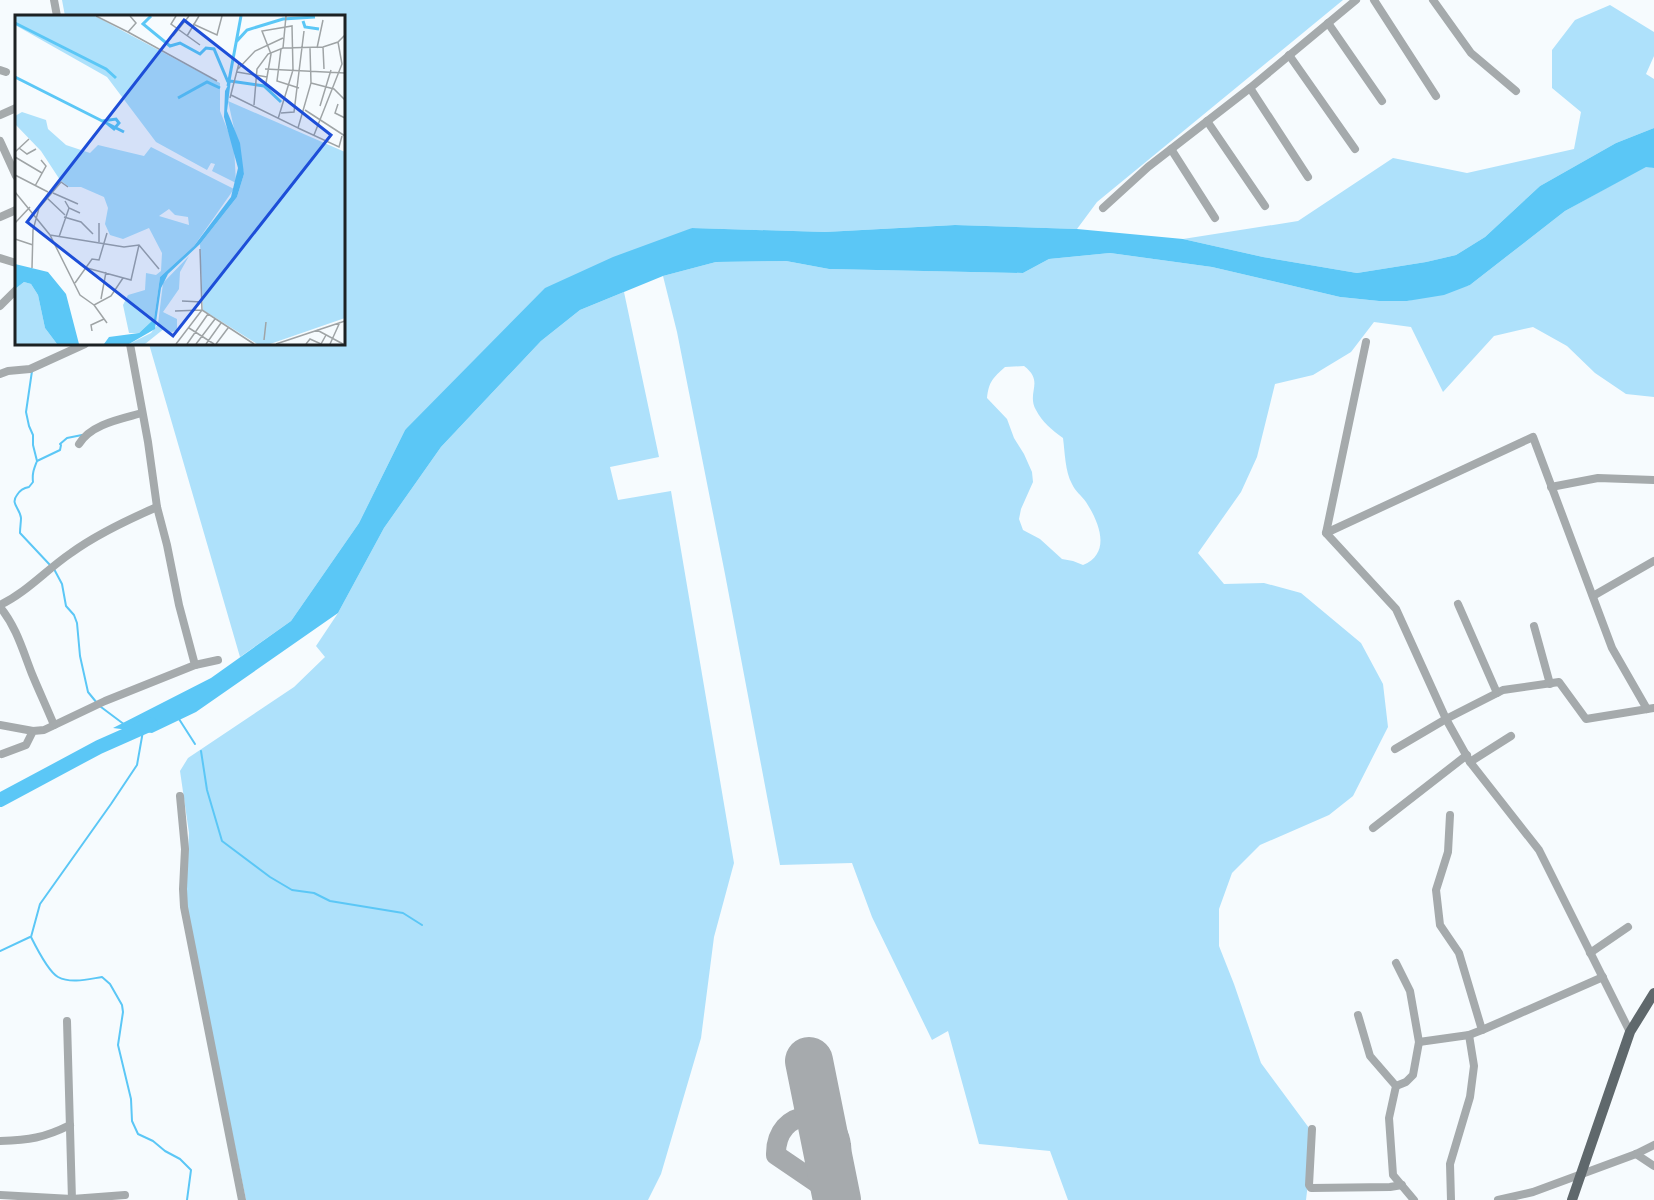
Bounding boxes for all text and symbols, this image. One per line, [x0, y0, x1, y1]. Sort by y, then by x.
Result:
inset map [15, 15, 345, 345]

